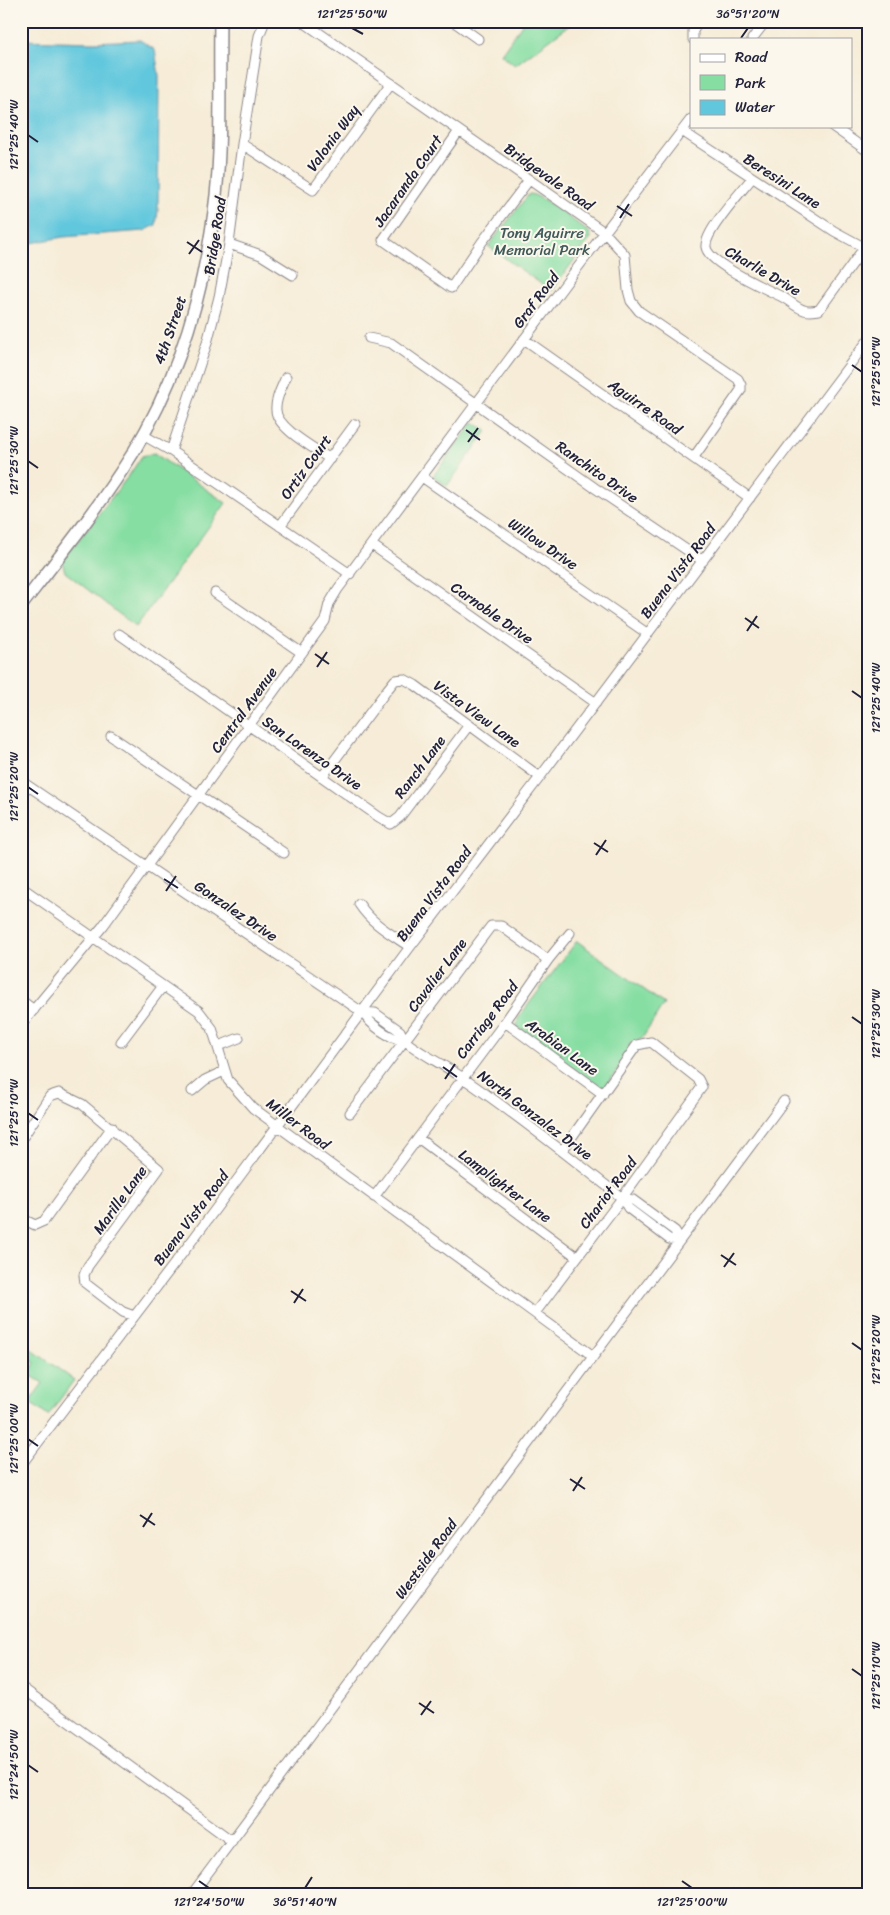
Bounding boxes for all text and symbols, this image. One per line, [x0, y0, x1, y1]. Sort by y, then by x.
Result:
text: 121°25'50"W [317, 3, 388, 25]
text: 36°51'20"N [716, 3, 780, 25]
legend [690, 38, 852, 128]
text: Road [735, 44, 768, 70]
text: Park [735, 70, 766, 96]
text: Water [735, 94, 775, 120]
text: 121°25'40"W [3, 99, 25, 170]
street label: Valonia Way [300, 99, 367, 177]
street label: Jacaranda Court [366, 129, 450, 233]
street label: Bridgevale Road [498, 136, 601, 219]
street label: Beresini Lane [738, 146, 826, 216]
street label: Bridge Road [196, 194, 234, 277]
park label: Tony Aguirre Memorial Park [494, 220, 590, 263]
street label: Charlie Drive [720, 239, 806, 304]
street label: Graf Road [506, 265, 567, 334]
street label: 4th Street [146, 292, 194, 368]
text: 121°25'50"W [865, 336, 887, 407]
street label: Aguirre Road [602, 371, 688, 443]
text: 121°25'30"W [3, 426, 25, 496]
street label: Ortiz Court [273, 429, 339, 505]
street label: Ranchito Drive [550, 434, 644, 510]
street label: Willow Drive [503, 511, 584, 577]
street label: Buena Vista Road [633, 517, 723, 624]
street label: Carnoble Drive [445, 575, 539, 651]
street label: Central Avenue [204, 661, 285, 759]
text: 121°25'40"W [865, 662, 887, 733]
street label: Vista View Lane [428, 673, 526, 755]
street label: San Lorenzo Drive [257, 709, 367, 797]
street label: Ranch Lane [387, 730, 453, 804]
text: 121°25'20"W [3, 751, 25, 822]
street label: Buena Vista Road [389, 840, 479, 947]
street label: Gonzalez Drive [189, 873, 283, 949]
street label: Cavalier Lane [400, 932, 474, 1018]
street label: Carriage Road [449, 974, 526, 1065]
text: 121°25'30"W [865, 989, 887, 1059]
street label: Arabian Lane [519, 1011, 604, 1083]
street label: North Gonzalez Drive [472, 1063, 598, 1167]
text: 121°25'10"W [3, 1078, 25, 1147]
street label: Miller Road [260, 1091, 337, 1158]
street label: Lamplighter Lane [453, 1142, 558, 1230]
street label: Chariot Road [572, 1151, 644, 1235]
street label: Marille Lane [86, 1160, 154, 1240]
street label: Buena Vista Road [146, 1164, 236, 1271]
text: 121°25'20"W [865, 1314, 887, 1385]
text: 121°25'00"W [3, 1403, 25, 1474]
street label: Westside Road [388, 1512, 465, 1605]
text: 121°25'10"W [865, 1641, 887, 1710]
text: 121°24'50"W [3, 1729, 25, 1800]
text: 121°24'50"W [174, 1891, 245, 1913]
text: 36°51'40"N [273, 1891, 338, 1913]
text: 121°25'00"W [657, 1891, 728, 1913]

